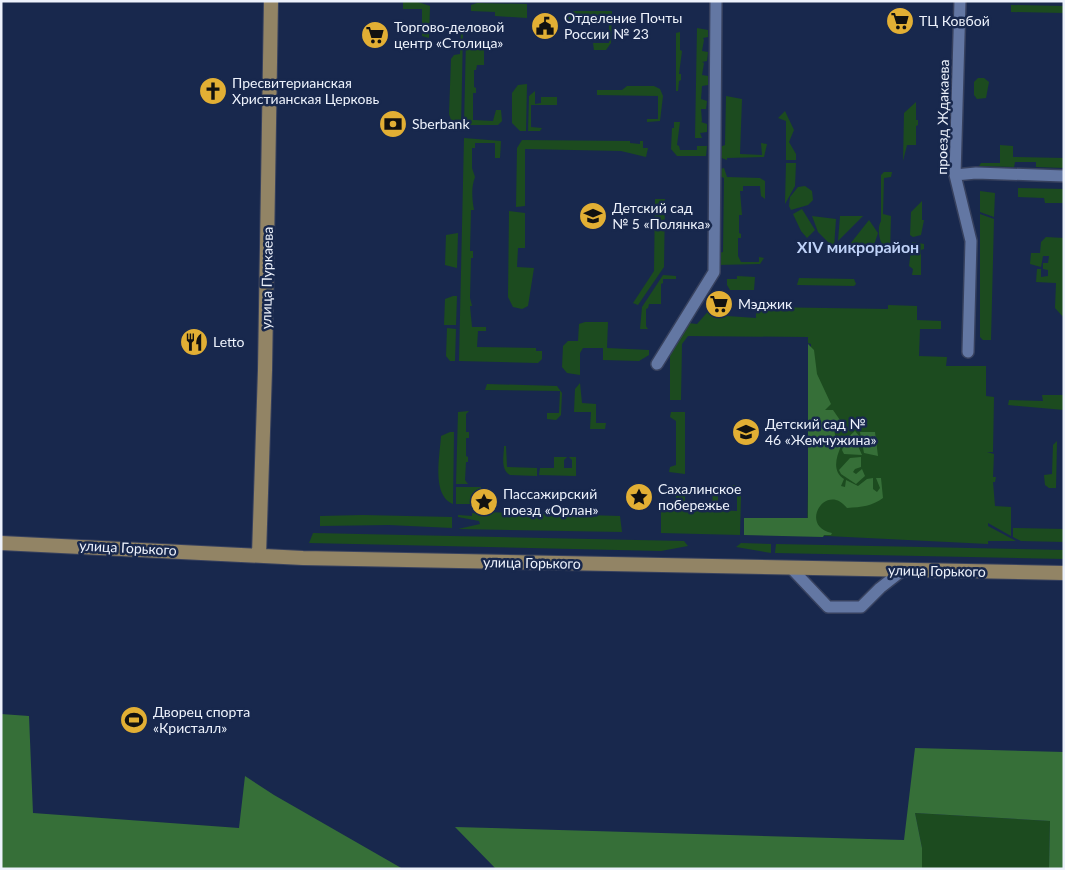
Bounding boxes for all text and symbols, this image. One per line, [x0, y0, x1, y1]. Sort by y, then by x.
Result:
supermarket icon: ТЦ Ковбой [885, 6, 915, 36]
place label: Отделение Почты России № 23 [564, 9, 682, 42]
public building icon: Отделение Почты России № 23 [530, 11, 560, 41]
place label: ТЦ Ковбой [919, 12, 990, 29]
place label: Торгово-деловой центр «Столица» [394, 18, 504, 51]
supermarket icon: Торгово-деловой центр «Столица» [360, 20, 390, 50]
street label: проезд Ждакаева [933, 59, 952, 175]
place label: Пресвитерианская Христианская Церковь [232, 74, 379, 107]
church icon: Пресвитерианская Христианская Церковь [198, 76, 228, 106]
bank icon: Sberbank [378, 109, 408, 139]
place label: Sberbank [412, 115, 470, 132]
place label: Детский сад № 5 «Полянка» [612, 199, 711, 232]
school or university icon: Детский сад № 5 «Полянка» [578, 201, 608, 231]
street label: улица Пуркаева [257, 227, 276, 329]
district label: XIV микрорайон [797, 237, 919, 256]
supermarket icon: Мэджик [704, 289, 734, 319]
place label: Мэджик [738, 295, 793, 312]
restaurant icon: Letto [179, 327, 209, 357]
place label: Letto [213, 333, 245, 350]
place label: Детский сад № 46 «Жемчужина» [765, 415, 876, 448]
school or university icon: Детский сад № 46 «Жемчужина» [731, 417, 761, 447]
place label: Сахалинское побережье [658, 480, 741, 513]
place icon: Сахалинское побережье [624, 482, 654, 512]
place label: Пассажирский поезд «Орлан» [503, 485, 598, 518]
place icon: Пассажирский поезд «Орлан» [469, 487, 499, 517]
street label: улица Горького [79, 536, 177, 559]
street label: улица Горького [483, 553, 581, 572]
street label: улица Горького [888, 561, 986, 580]
place label: Дворец спорта «Кристалл» [153, 703, 250, 736]
sports icon: Дворец спорта «Кристалл» [119, 705, 149, 735]

